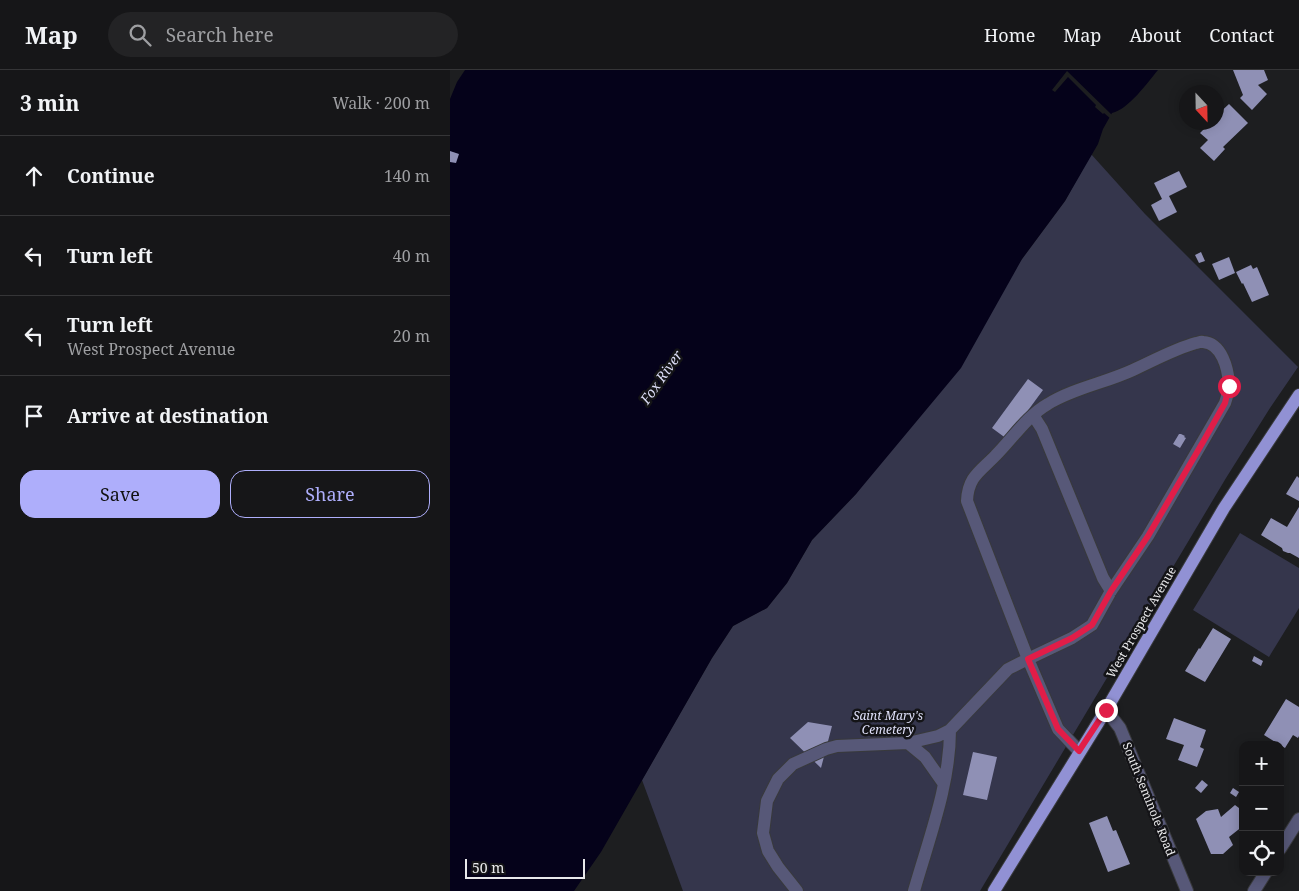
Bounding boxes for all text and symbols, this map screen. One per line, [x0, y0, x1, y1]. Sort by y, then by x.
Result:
search box [108, 12, 458, 57]
text: Map [25, 18, 78, 51]
icon: search [126, 21, 154, 49]
text: Search here [166, 22, 274, 48]
text: Home [984, 23, 1035, 47]
text: Map [1063, 23, 1101, 47]
text: About [1129, 23, 1181, 47]
text: Contact [1209, 23, 1274, 47]
north arrow [1179, 85, 1224, 130]
text: 3 min [20, 89, 79, 117]
text: Walk · 200 m [333, 92, 430, 114]
icon: ahead [20, 162, 48, 190]
text: Continue [67, 163, 155, 189]
text: 140 m [384, 165, 430, 187]
icon: left [20, 242, 48, 270]
text: Turn left [67, 243, 153, 269]
text: 40 m [393, 245, 430, 267]
text: Turn left [67, 312, 153, 338]
icon: left [20, 322, 48, 350]
text: 20 m [393, 325, 430, 347]
text: West Prospect Avenue [67, 338, 235, 360]
water label: Fox River [635, 346, 687, 408]
route start [1218, 375, 1241, 398]
icon: arrive [20, 402, 48, 430]
text: Arrive at destination [67, 403, 269, 429]
button: Save [20, 470, 220, 518]
button: Share [230, 470, 430, 518]
street label: West Prospect Avenue [1102, 563, 1180, 681]
route end [1095, 699, 1118, 722]
park label: Saint Mary's Cemetery [853, 707, 924, 738]
street label: South Seminole Road [1118, 740, 1180, 859]
map controls [1239, 741, 1284, 876]
button: + [1239, 741, 1284, 786]
button: − [1239, 786, 1284, 831]
button: locate [1239, 831, 1284, 876]
scale bar [465, 856, 585, 879]
text: 50 m [472, 858, 505, 877]

